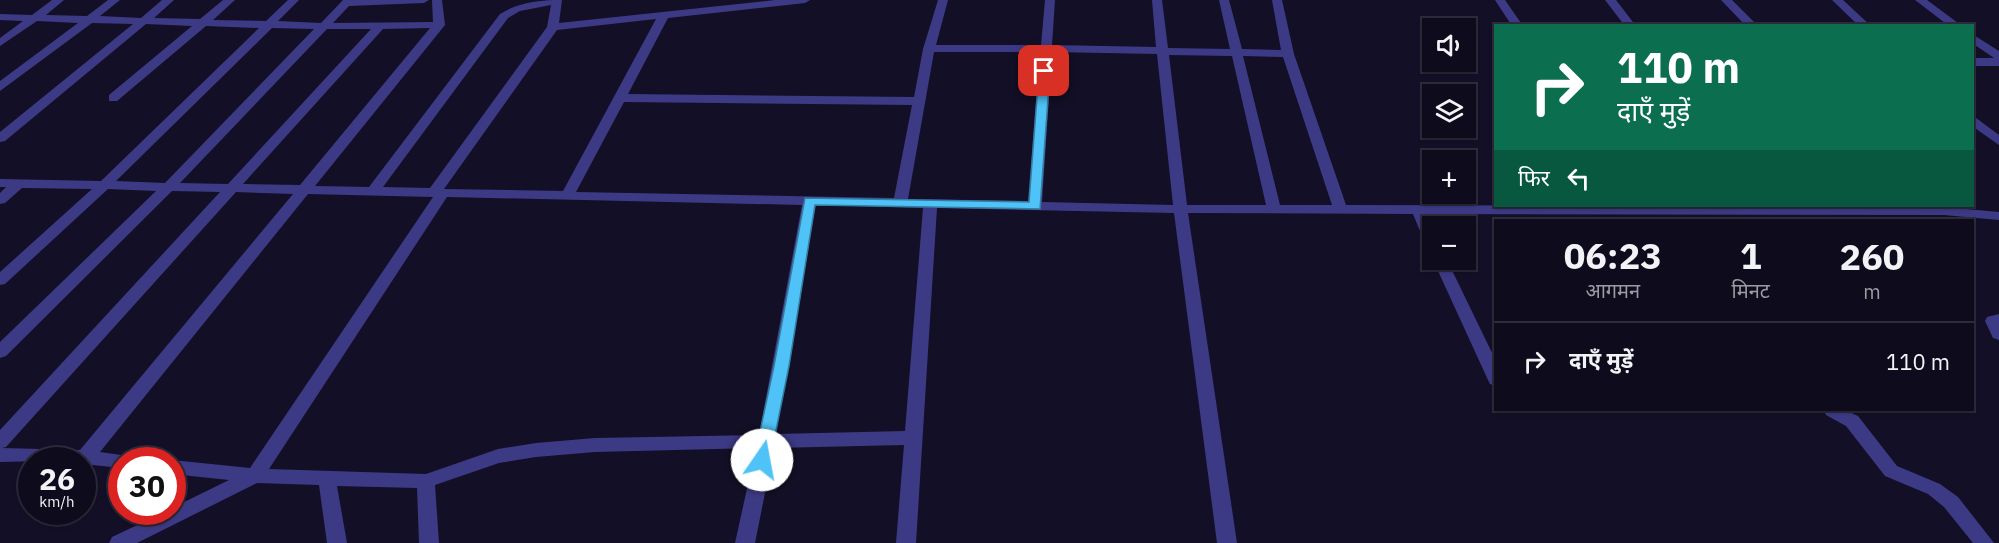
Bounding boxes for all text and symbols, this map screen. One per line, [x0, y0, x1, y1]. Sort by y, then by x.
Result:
map controls [1422, 18, 1476, 270]
button: sound [1422, 18, 1476, 72]
text: 110 m [1617, 40, 1740, 95]
pin [1018, 45, 1069, 96]
icon: right [1518, 48, 1596, 126]
icon: arrive [1027, 54, 1060, 87]
button: layers [1422, 84, 1476, 138]
text: दाएँ मुड़ें [1617, 93, 1690, 128]
button: + [1422, 150, 1476, 204]
icon: left [1562, 162, 1595, 195]
text: फिर [1518, 163, 1550, 192]
button: − [1422, 216, 1476, 270]
text: 06:23 [1564, 232, 1662, 279]
text: 1 [1740, 232, 1762, 279]
text: 260 [1840, 233, 1904, 280]
text: आगमन [1585, 277, 1640, 304]
text: मिनट [1732, 277, 1770, 304]
text: m [1863, 278, 1881, 305]
icon: right [1518, 345, 1551, 378]
text: दाएँ मुड़ें [1569, 345, 1633, 374]
text: 110 m [1886, 347, 1950, 376]
position arrow [730, 428, 794, 492]
speed limit sign: 30 [108, 447, 186, 525]
text: 26 [39, 459, 75, 498]
text: km/h [39, 492, 75, 511]

